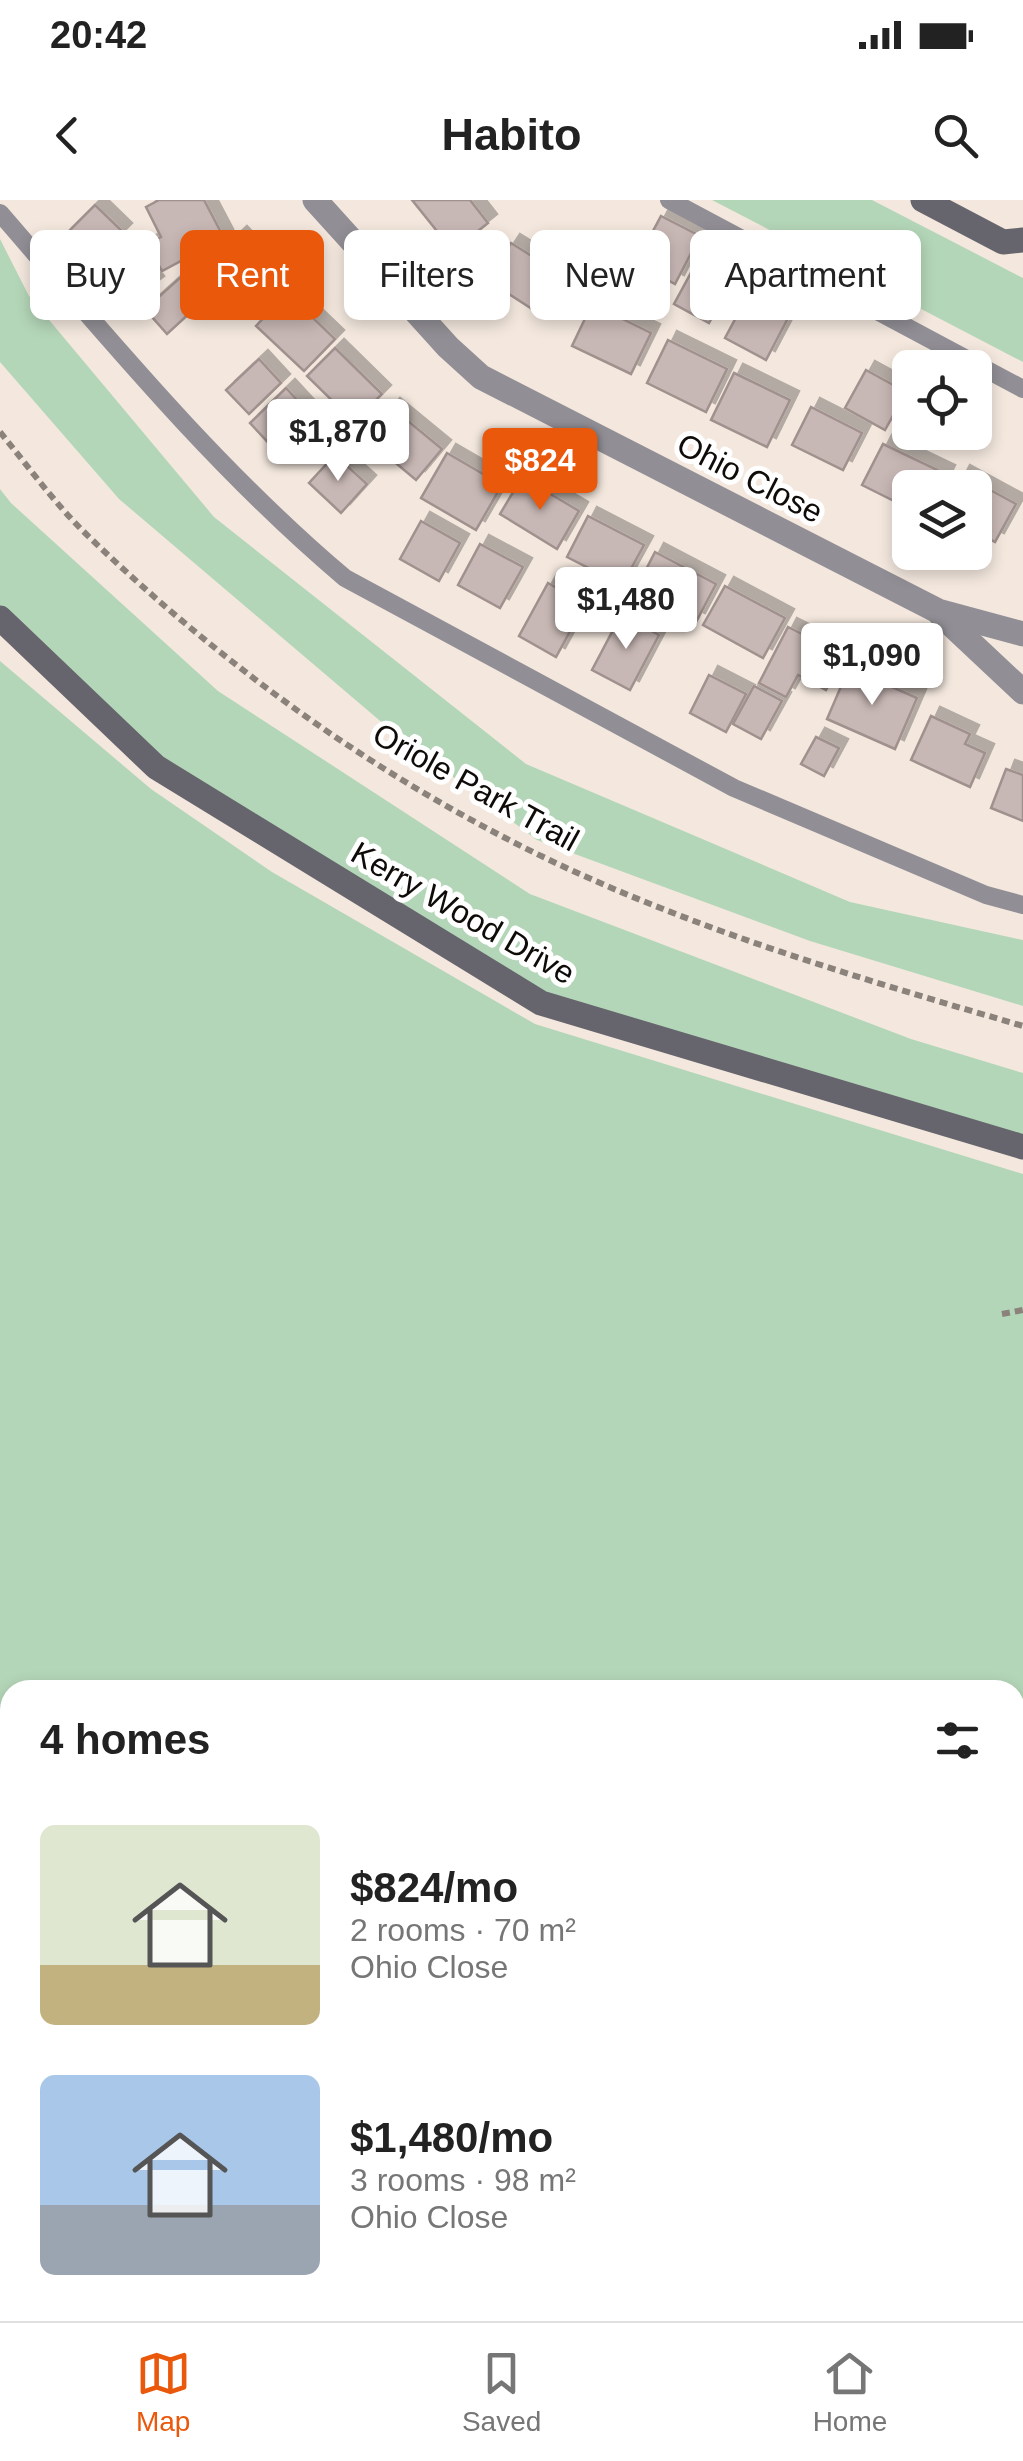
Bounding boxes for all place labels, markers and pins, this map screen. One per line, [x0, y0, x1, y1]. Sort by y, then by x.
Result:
pin: $1,870 [257, 399, 419, 484]
pin: $824 [481, 428, 599, 513]
pin: $1,480 [545, 567, 707, 652]
pin: $1,090 [791, 623, 953, 708]

